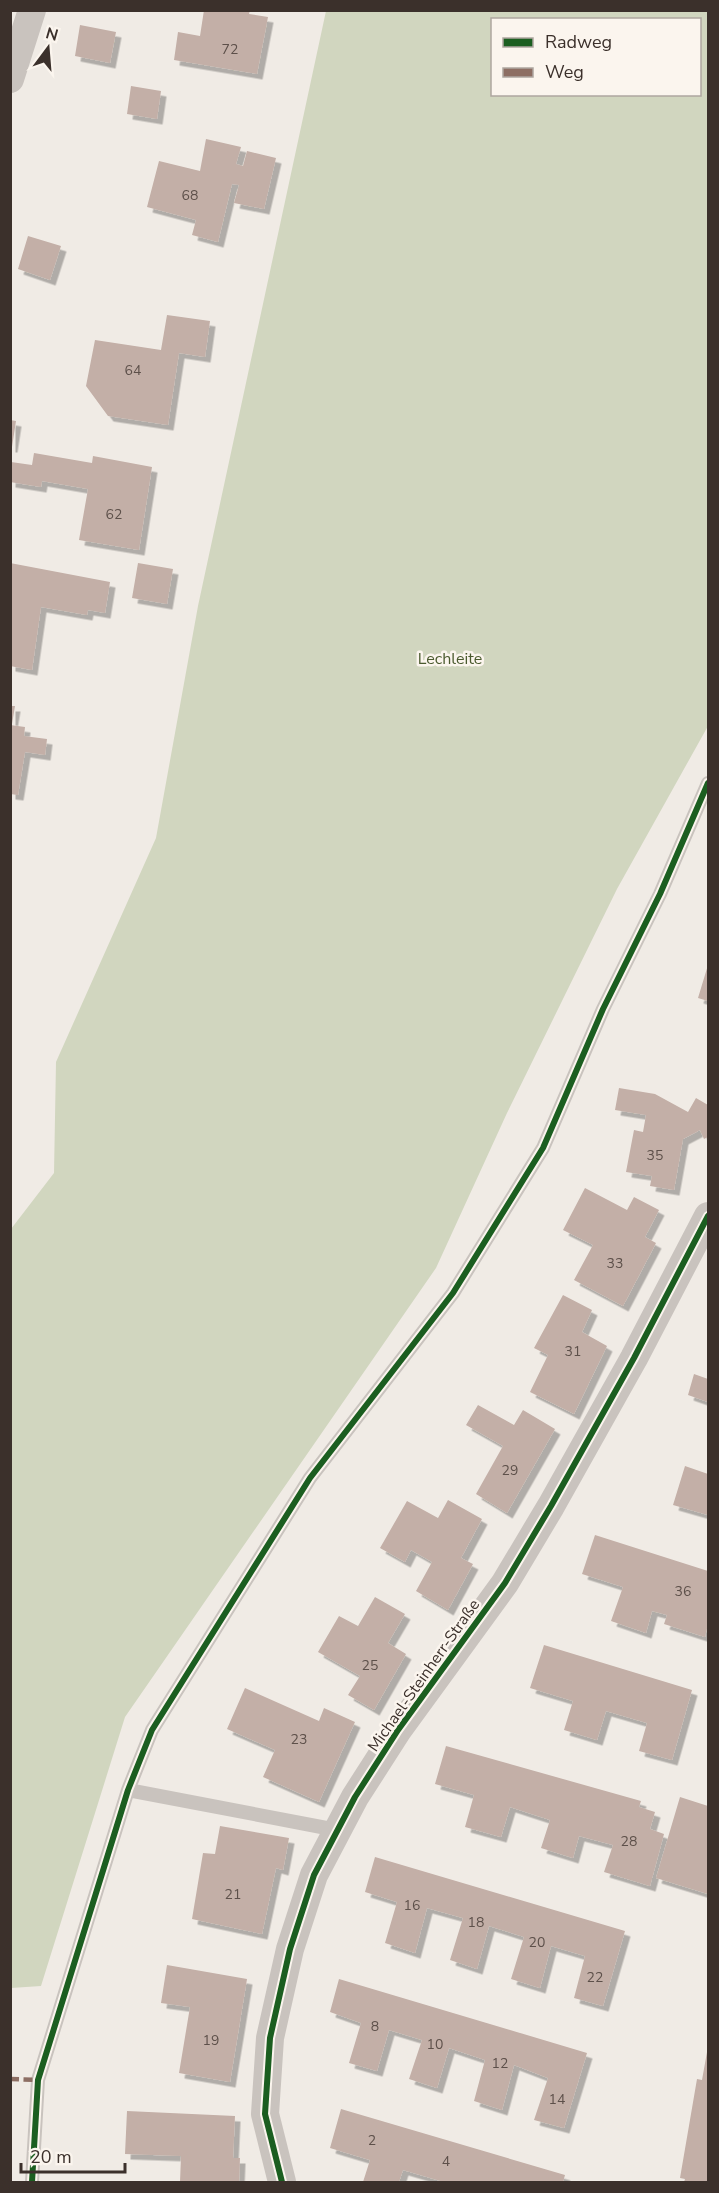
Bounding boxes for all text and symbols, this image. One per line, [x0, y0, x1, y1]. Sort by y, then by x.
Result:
north arrow [18, 18, 78, 78]
legend [491, 18, 701, 96]
text: N [43, 22, 61, 47]
text: Radweg [545, 30, 612, 54]
house number: 72 [222, 40, 238, 59]
text: Weg [545, 60, 584, 84]
house number: 68 [182, 186, 198, 205]
house number: 64 [125, 361, 141, 380]
house number: 62 [106, 505, 122, 524]
park label: Lechleite [418, 648, 482, 670]
house number: 35 [647, 1146, 663, 1165]
house number: 33 [607, 1254, 623, 1273]
house number: 31 [565, 1342, 581, 1361]
house number: 29 [502, 1461, 518, 1480]
house number: 36 [675, 1582, 691, 1601]
street label: Michael-Steinherr-Straße [363, 1595, 485, 1756]
house number: 25 [362, 1656, 378, 1675]
house number: 23 [291, 1730, 307, 1749]
house number: 28 [621, 1832, 637, 1851]
house number: 21 [225, 1885, 241, 1904]
house number: 16 [404, 1896, 420, 1915]
house number: 18 [468, 1913, 484, 1932]
house number: 20 [529, 1933, 545, 1952]
house number: 22 [587, 1968, 603, 1987]
house number: 8 [371, 2017, 379, 2036]
house number: 19 [203, 2031, 219, 2050]
house number: 10 [427, 2035, 443, 2054]
house number: 12 [492, 2054, 508, 2073]
house number: 14 [549, 2090, 565, 2109]
house number: 2 [368, 2131, 376, 2150]
scale bar [21, 2136, 124, 2174]
text: 20 m [30, 2145, 72, 2169]
house number: 4 [442, 2152, 450, 2171]

